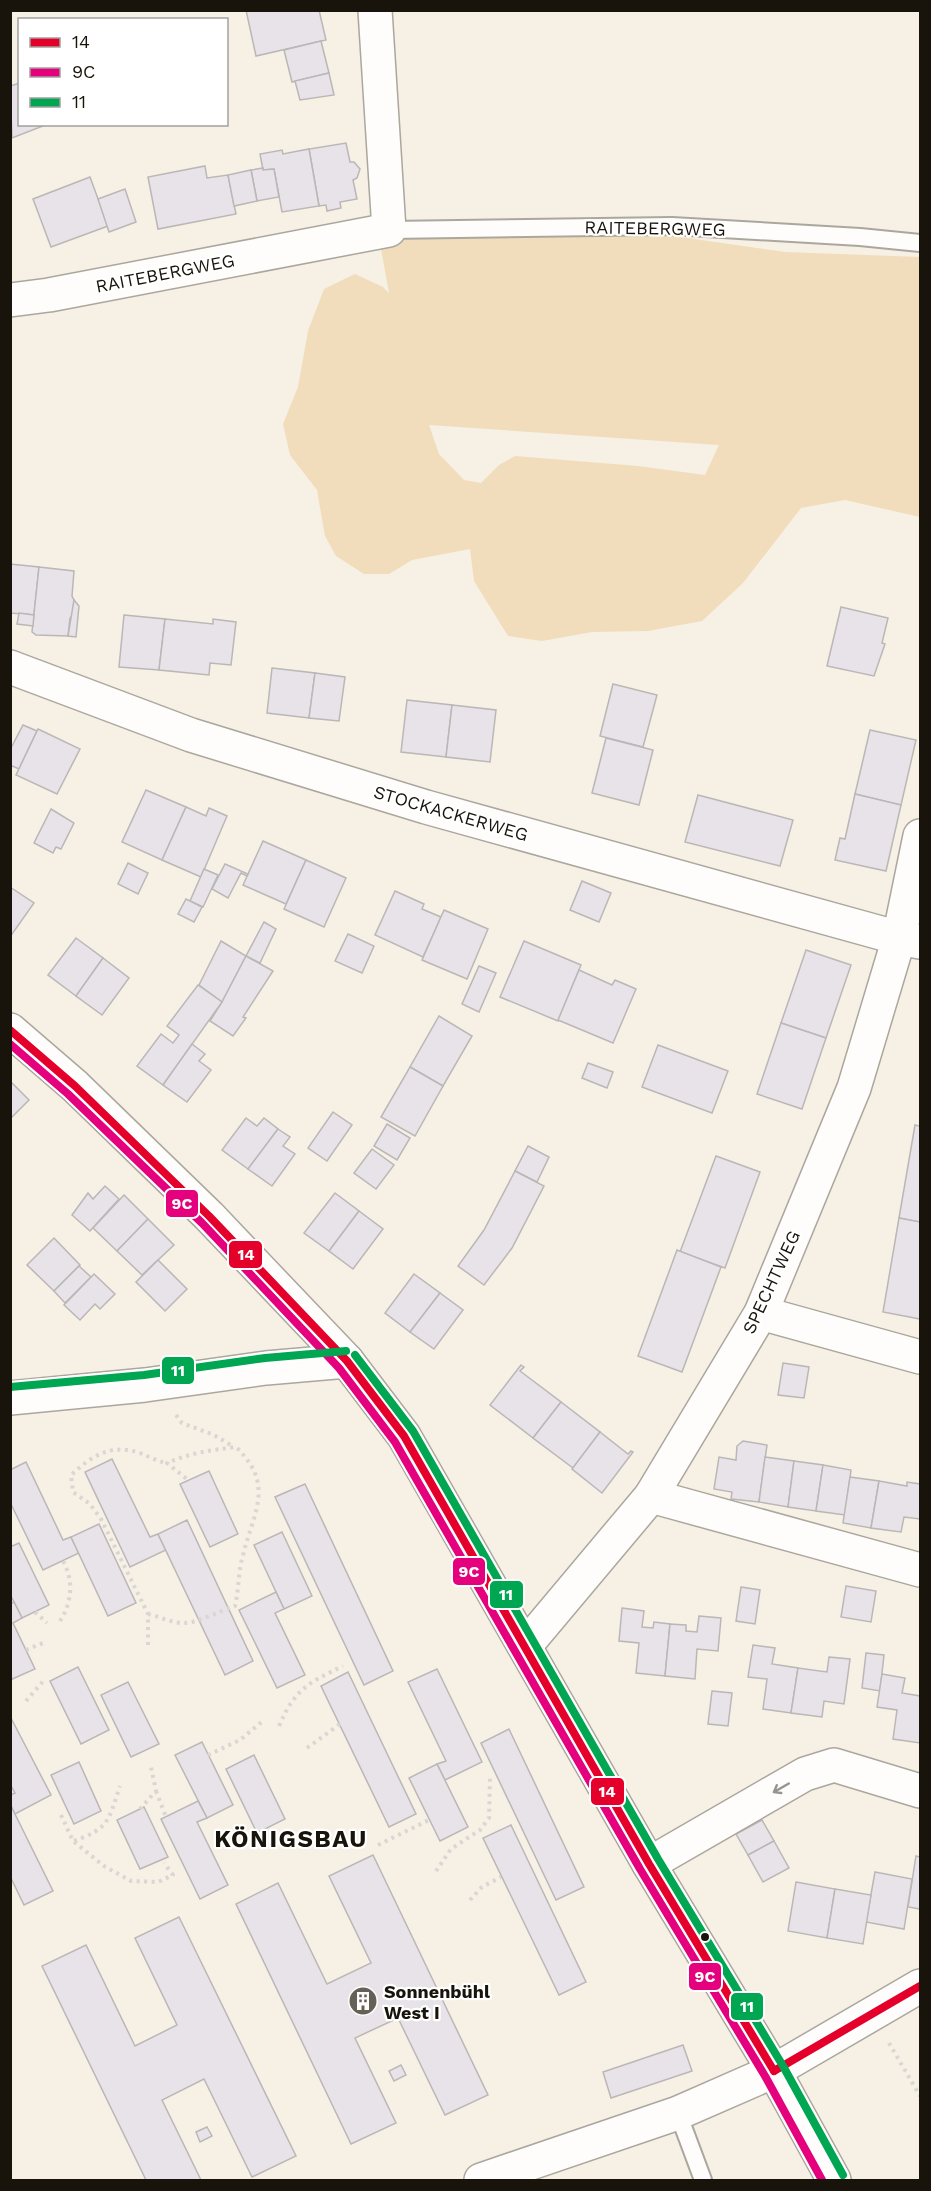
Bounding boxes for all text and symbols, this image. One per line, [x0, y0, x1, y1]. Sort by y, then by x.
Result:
legend [18, 18, 228, 126]
text: 14 [72, 31, 90, 52]
text: 9C [72, 61, 95, 82]
text: 11 [72, 91, 86, 112]
street label: RAITEBERGWEG [584, 216, 726, 240]
street label: RAITEBERGWEG [94, 249, 236, 297]
street label: STOCKACKERWEG [371, 781, 531, 845]
line badge: 9C [165, 1189, 199, 1218]
text: 9C [172, 1194, 192, 1213]
street label: SPECHTWEG [738, 1227, 804, 1337]
line badge: 14 [228, 1240, 263, 1269]
text: 14 [237, 1245, 255, 1264]
line badge: 11 [161, 1356, 195, 1385]
text: 11 [171, 1361, 185, 1380]
line badge: 9C [452, 1557, 486, 1586]
text: 9C [459, 1562, 479, 1581]
line badge: 11 [489, 1580, 524, 1609]
text: 11 [499, 1585, 513, 1604]
line badge: 14 [590, 1777, 625, 1806]
text: 14 [598, 1782, 616, 1801]
one-way arrow [773, 1782, 790, 1794]
district label: KÖNIGSBAU [214, 1825, 368, 1853]
unlabelled marker [699, 1931, 711, 1943]
line badge: 9C [688, 1962, 722, 1991]
text: 9C [695, 1967, 715, 1986]
place label: Sonnenbühl West I [384, 1981, 490, 2023]
building icon: Sonnenbühl West I [347, 1985, 379, 2017]
line badge: 11 [730, 1992, 764, 2021]
text: 11 [740, 1997, 754, 2016]

